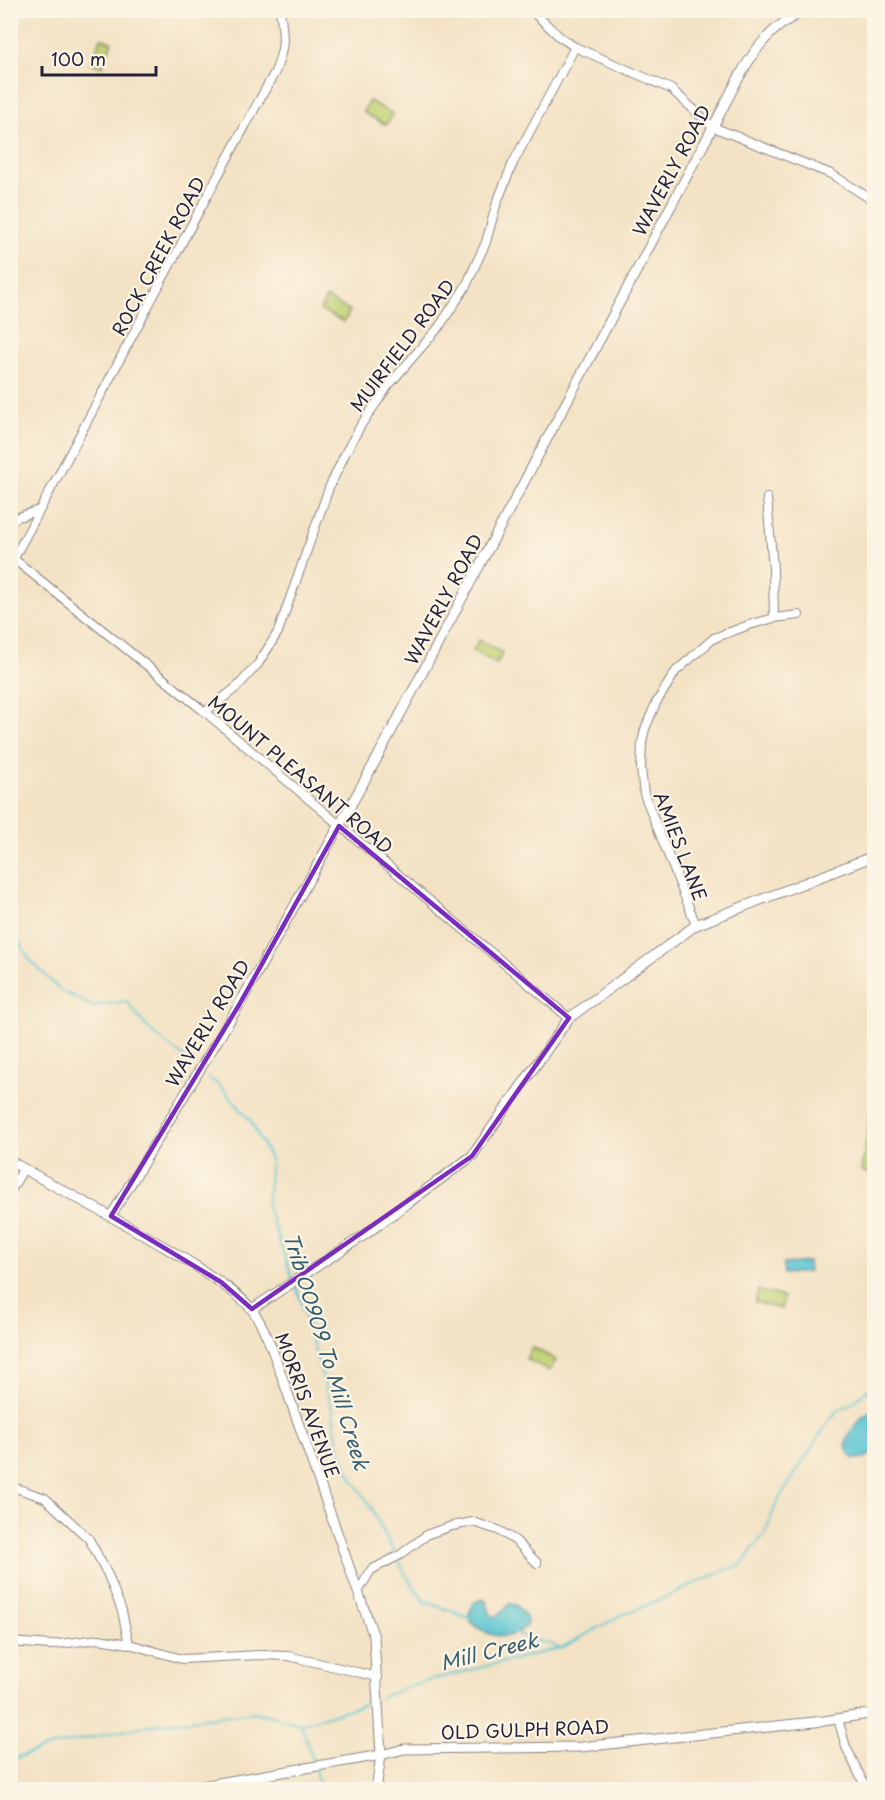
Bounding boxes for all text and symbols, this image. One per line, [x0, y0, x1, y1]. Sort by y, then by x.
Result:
scale bar [42, 39, 156, 77]
text: 100 m [51, 45, 106, 72]
street label: WAVERLY ROAD [625, 100, 717, 240]
street label: ROCK CREEK ROAD [105, 172, 211, 340]
street label: MUIRFIELD ROAD [343, 273, 461, 417]
street label: WAVERLY ROAD [397, 529, 489, 669]
street label: MOUNT PLEASANT ROAD [203, 688, 399, 860]
street label: AMIES LANE [648, 788, 714, 904]
street label: WAVERLY ROAD [158, 954, 256, 1092]
water label: Trib 00909 To Mill Creek [277, 1229, 378, 1474]
street label: MORRIS AVENUE [269, 1329, 347, 1481]
water label: Mill Creek [437, 1624, 542, 1678]
street label: OLD GULPH ROAD [440, 1713, 610, 1745]

